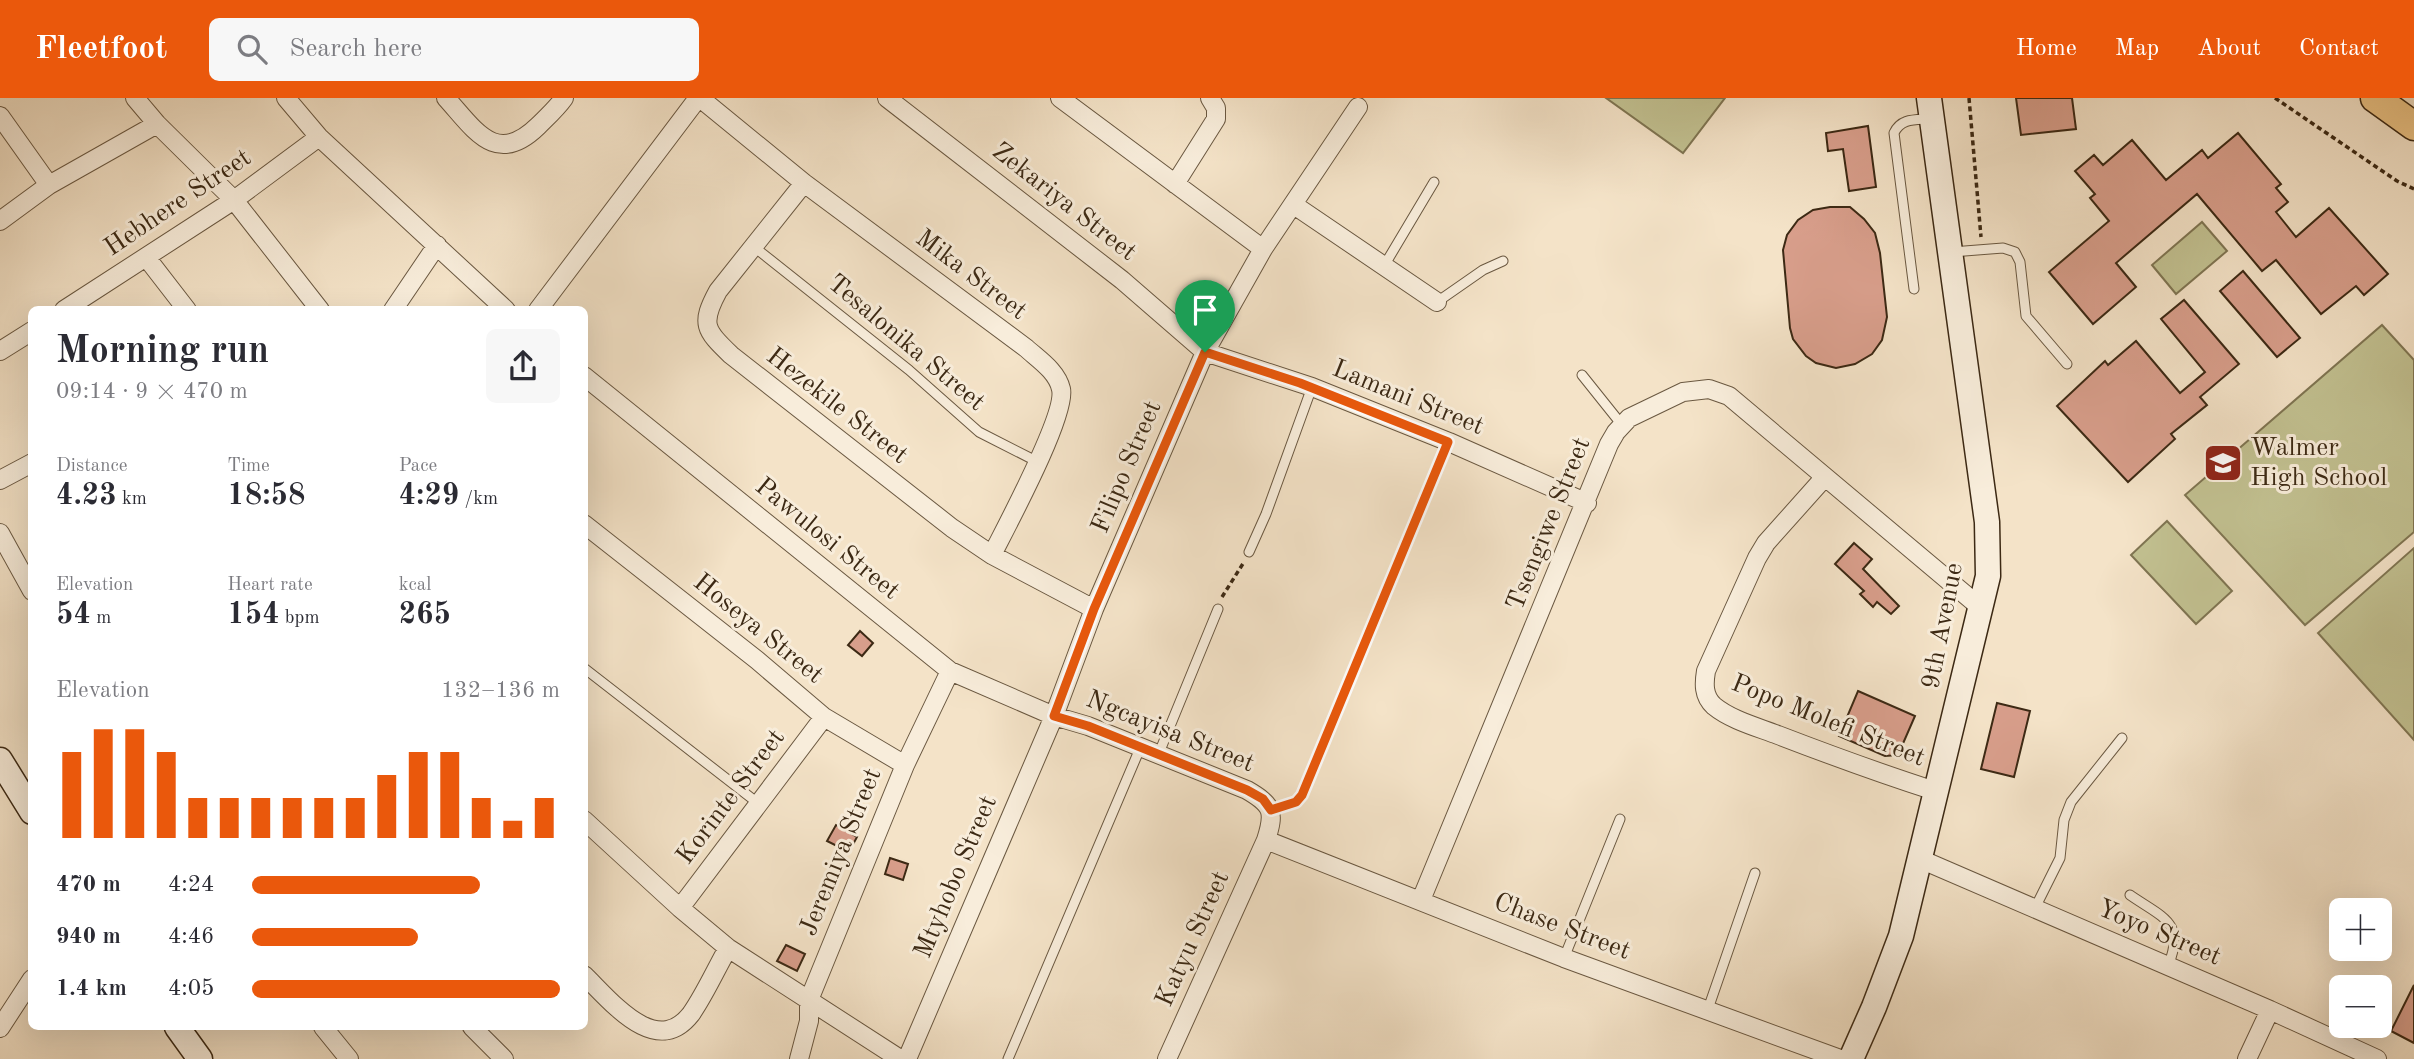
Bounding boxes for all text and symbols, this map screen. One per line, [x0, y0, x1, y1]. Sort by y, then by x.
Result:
search box [209, 18, 699, 81]
icon: search [233, 30, 271, 68]
text: Fleetfoot [35, 33, 167, 66]
text: Search here [289, 36, 422, 62]
text: Home [2016, 37, 2077, 61]
text: Map [2115, 37, 2159, 61]
text: About [2197, 37, 2261, 61]
text: Contact [2299, 37, 2379, 61]
street label: Zekariya Street [987, 138, 1141, 266]
street label: Hebhere Street [100, 145, 256, 261]
street label: Mika Street [911, 225, 1031, 325]
street label: Tesalonika Street [822, 270, 990, 416]
pin [1175, 280, 1235, 352]
icon: arrive [1186, 291, 1224, 329]
button: share [486, 329, 560, 403]
text: Morning run [56, 333, 269, 371]
street label: Hezekile Street [761, 343, 913, 469]
street label: Lamani Street [1328, 356, 1488, 440]
text: 09:14 · 9 × 470 m [56, 380, 248, 403]
street label: Filipo Street [1087, 397, 1167, 537]
street label: Tsengiwe Street [1502, 434, 1596, 614]
place label: Walmer High School [2250, 435, 2387, 491]
school or university icon: Walmer High School [2202, 442, 2244, 484]
text: Distance [56, 457, 128, 476]
text: Time [227, 457, 270, 476]
text: Pace [399, 457, 437, 476]
street label: Pawulosi Street [750, 473, 904, 605]
text: 4.23 [56, 481, 117, 511]
text: 18:58 [227, 481, 305, 511]
text: 4:29 [399, 481, 459, 511]
text: km [117, 490, 147, 509]
text: /km [459, 490, 498, 509]
street label: 9th Avenue [1918, 561, 1968, 691]
street label: Hoseya Street [688, 569, 828, 689]
text: Elevation [56, 576, 133, 595]
text: Heart rate [227, 576, 313, 595]
text: kcal [399, 576, 431, 595]
text: 54 [56, 600, 91, 630]
text: 154 [227, 600, 280, 630]
text: 265 [399, 600, 451, 630]
text: m [91, 609, 111, 628]
text: bpm [280, 609, 320, 628]
street label: Popo Molefi Street [1727, 670, 1929, 772]
text: Elevation [56, 679, 150, 702]
text: 132–136 m [441, 679, 560, 702]
street label: Ngcayisa Street [1082, 686, 1258, 778]
street label: Korinte Street [672, 725, 790, 869]
street label: Jeremiya Street [796, 764, 886, 940]
street label: Mtyhobo Street [910, 792, 1002, 962]
street label: Katyu Street [1152, 867, 1234, 1011]
text: 470 m [56, 873, 121, 896]
text: 4:24 [168, 873, 214, 896]
street label: Chase Street [1490, 889, 1634, 965]
street label: Yoyo Street [2093, 895, 2225, 971]
map controls [2329, 898, 2392, 1038]
button: + [2329, 898, 2392, 961]
text: 940 m [56, 925, 121, 948]
text: 4:46 [168, 925, 214, 948]
button: − [2329, 975, 2392, 1038]
text: 1.4 km [56, 977, 127, 1000]
text: 4:05 [168, 977, 214, 1000]

